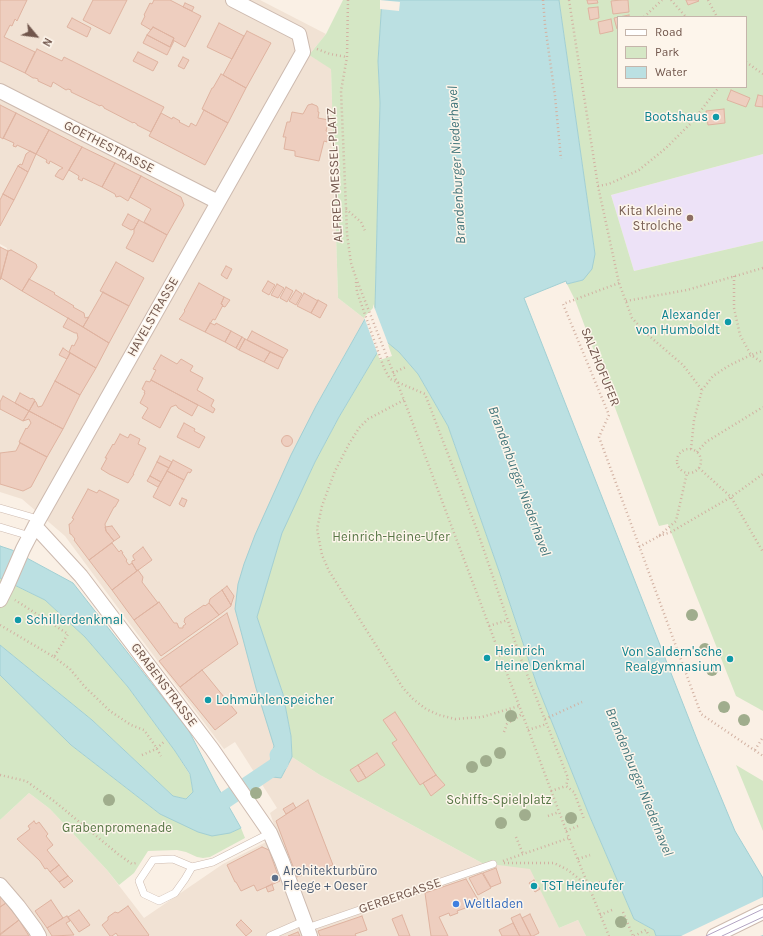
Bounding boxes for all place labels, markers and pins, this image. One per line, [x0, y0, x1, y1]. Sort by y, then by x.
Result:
place label: Bootshaus [644, 109, 708, 125]
marker: Bootshaus [711, 112, 721, 122]
place label: Kita Kleine Strolche [618, 203, 682, 234]
marker: Kita Kleine Strolche [685, 213, 695, 223]
place label: Alexander von Humboldt [636, 307, 720, 338]
marker: Alexander von Humboldt [723, 317, 733, 327]
place label: Schillerdenkmal [26, 612, 123, 628]
marker: Schillerdenkmal [13, 615, 23, 625]
place label: Heinrich Heine Denkmal [495, 643, 585, 674]
place label: Von Saldern'sche Realgymnasium [622, 644, 722, 675]
marker: Heinrich Heine Denkmal [482, 653, 492, 663]
marker: Von Saldern'sche Realgymnasium [725, 654, 735, 664]
place label: Lohmühlenspeicher [216, 692, 334, 708]
marker: Lohmühlenspeicher [203, 695, 213, 705]
place label: Architekturbüro Fleege + Oeser [283, 863, 377, 894]
marker: Architekturbüro Fleege + Oeser [270, 873, 280, 883]
place label: TST Heineufer [542, 878, 623, 894]
marker: TST Heineufer [529, 881, 539, 891]
place label: Weltladen [464, 896, 523, 912]
marker: Weltladen [451, 899, 461, 909]

